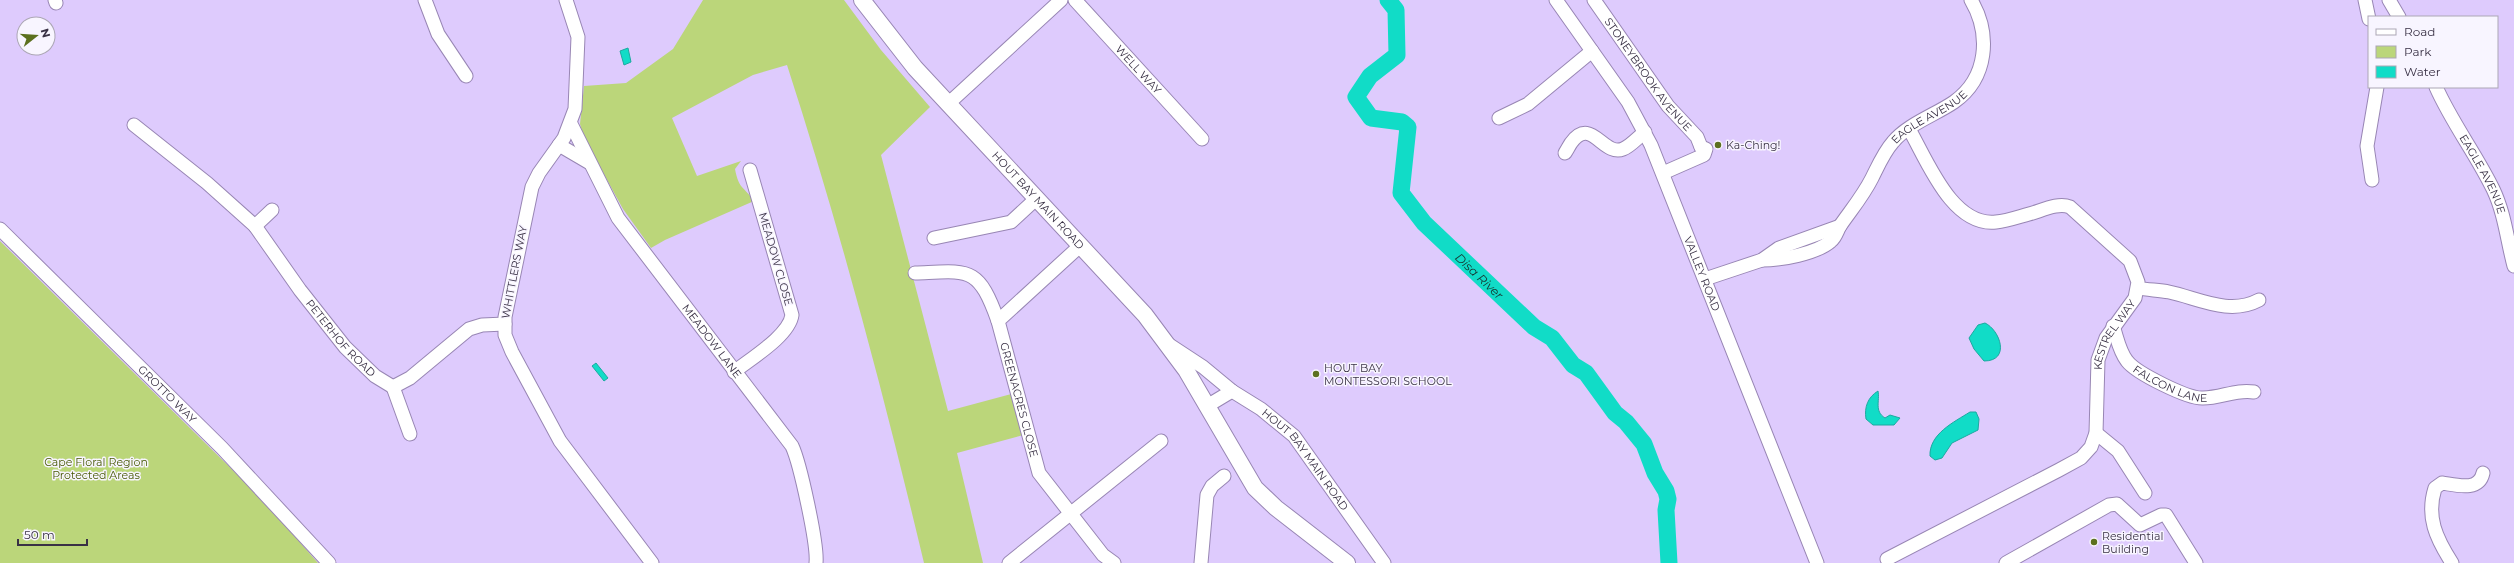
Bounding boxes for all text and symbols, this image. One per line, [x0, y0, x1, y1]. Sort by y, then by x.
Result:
street label: STONEYBROOK AVENUE [1601, 15, 1695, 134]
north arrow [16, 16, 56, 56]
legend [2368, 16, 2498, 88]
text: Road [2404, 24, 2435, 39]
text: N [38, 27, 54, 39]
street label: WELL WAY [1113, 42, 1164, 97]
text: Park [2404, 44, 2432, 59]
text: Water [2404, 64, 2441, 79]
street label: EAGLE AVENUE [1888, 87, 1970, 147]
street label: EAGLE AVENUE [2456, 132, 2509, 215]
place label: Ka-Ching! [1726, 138, 1780, 152]
marker: Ka-Ching! [1713, 140, 1723, 150]
street label: HOUT BAY MAIN ROAD [989, 148, 1087, 252]
street label: MEADOW CLOSE [756, 211, 796, 307]
street label: WHITTLERS WAY [498, 224, 530, 320]
street label: VALLEY ROAD [1681, 234, 1723, 313]
water label: Disa River [1453, 249, 1507, 302]
street label: PETERHOF ROAD [303, 296, 379, 380]
street label: KESTREL WAY [2091, 297, 2138, 370]
street label: MEADOW LANE [679, 301, 745, 381]
street label: GREENACRES CLOSE [997, 341, 1041, 459]
place label: HOUT BAY MONTESSORI SCHOOL [1324, 361, 1452, 388]
street label: GROTTO WAY [135, 362, 199, 426]
street label: FALCON LANE [2130, 362, 2208, 405]
marker: HOUT BAY MONTESSORI SCHOOL [1311, 369, 1321, 379]
street label: HOUT BAY MAIN ROAD [1259, 406, 1352, 513]
park label: Cape Floral Region Protected Areas [44, 455, 148, 482]
scale bar [18, 521, 87, 547]
text: 50 m [24, 527, 55, 542]
place label: Residential Building [2102, 529, 2163, 556]
marker: Residential Building [2089, 537, 2099, 547]

